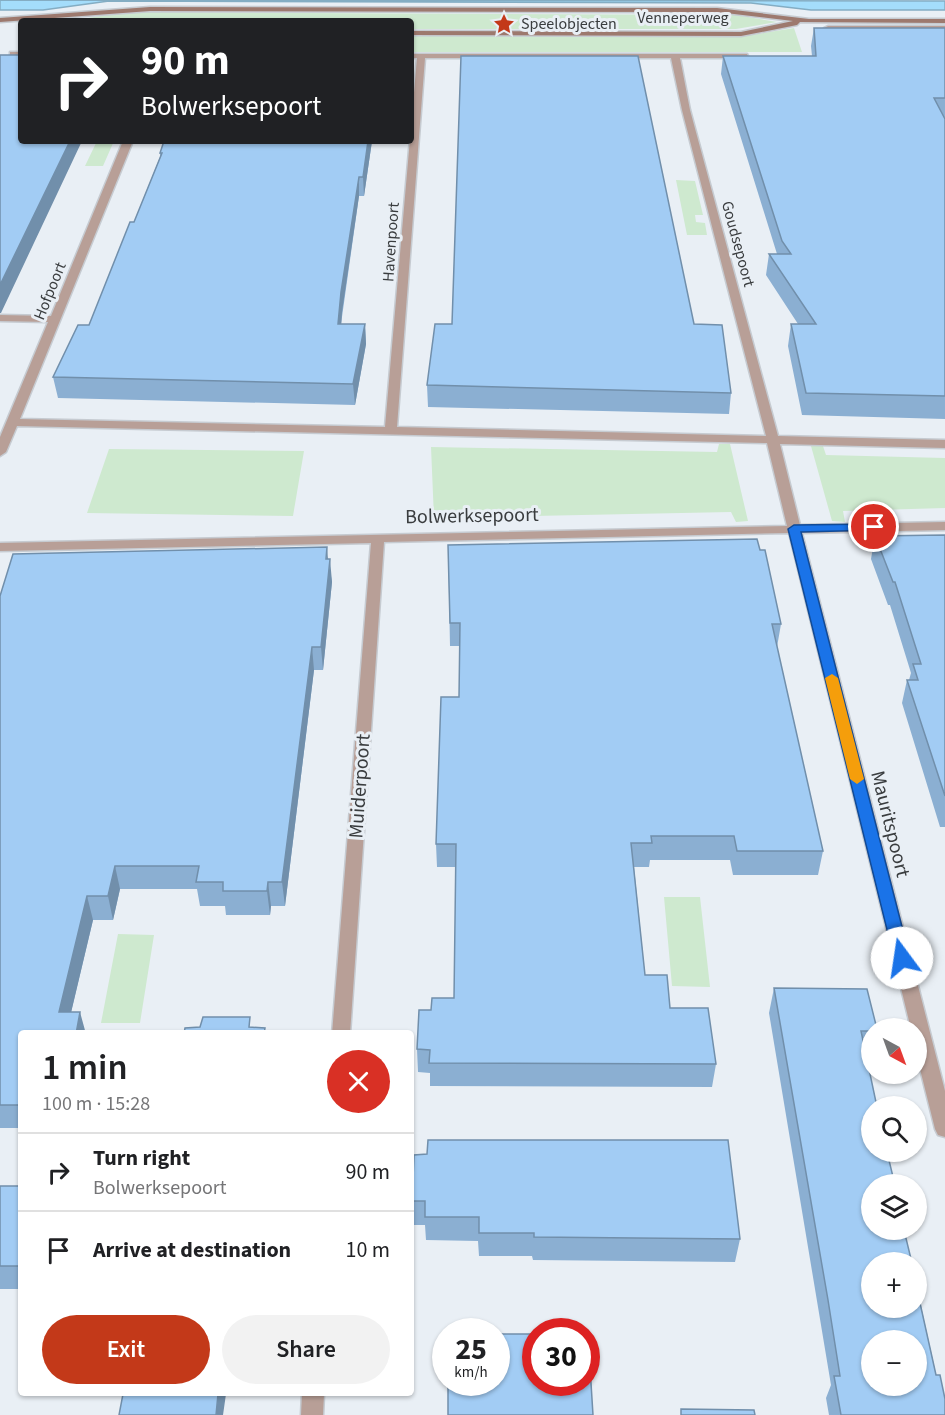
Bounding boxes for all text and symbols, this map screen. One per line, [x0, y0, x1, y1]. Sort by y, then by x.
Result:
street label: Venneperweg [637, 7, 729, 29]
place icon: Speelobjecten [492, 12, 516, 36]
place label: Speelobjecten [521, 13, 617, 35]
text: 90 m [141, 31, 230, 91]
icon: right [42, 42, 120, 120]
text: Bolwerksepoort [141, 87, 321, 126]
street label: Goudsepoort [716, 199, 760, 290]
street label: Havenpoort [377, 201, 405, 283]
street label: Hofpoort [28, 258, 72, 323]
street label: Bolwerksepoort [405, 501, 539, 531]
pin [848, 501, 899, 552]
icon: arrive [857, 510, 890, 543]
street label: Muiderpoort [342, 733, 378, 839]
street label: Mauritspoort [863, 768, 917, 880]
position arrow [870, 926, 934, 990]
north arrow [861, 1018, 927, 1084]
map controls [861, 1018, 927, 1396]
text: 1 min [42, 1042, 128, 1093]
button: close [327, 1050, 390, 1113]
text: 100 m · 15:28 [42, 1090, 150, 1118]
button: search [861, 1096, 927, 1162]
text: Turn right [93, 1142, 190, 1174]
icon: right [42, 1156, 75, 1189]
text: 90 m [345, 1156, 390, 1188]
text: Bolwerksepoort [93, 1174, 227, 1202]
button: layers [861, 1174, 927, 1240]
icon: arrive [42, 1234, 75, 1267]
text: Arrive at destination [93, 1234, 291, 1266]
text: 10 m [345, 1234, 390, 1266]
button: + [861, 1252, 927, 1318]
button: Exit [42, 1315, 210, 1384]
button: Share [222, 1315, 390, 1384]
speed limit sign: 30 [522, 1318, 600, 1396]
text: 25 [455, 1328, 487, 1371]
button: − [861, 1330, 927, 1396]
text: km/h [454, 1362, 488, 1383]

